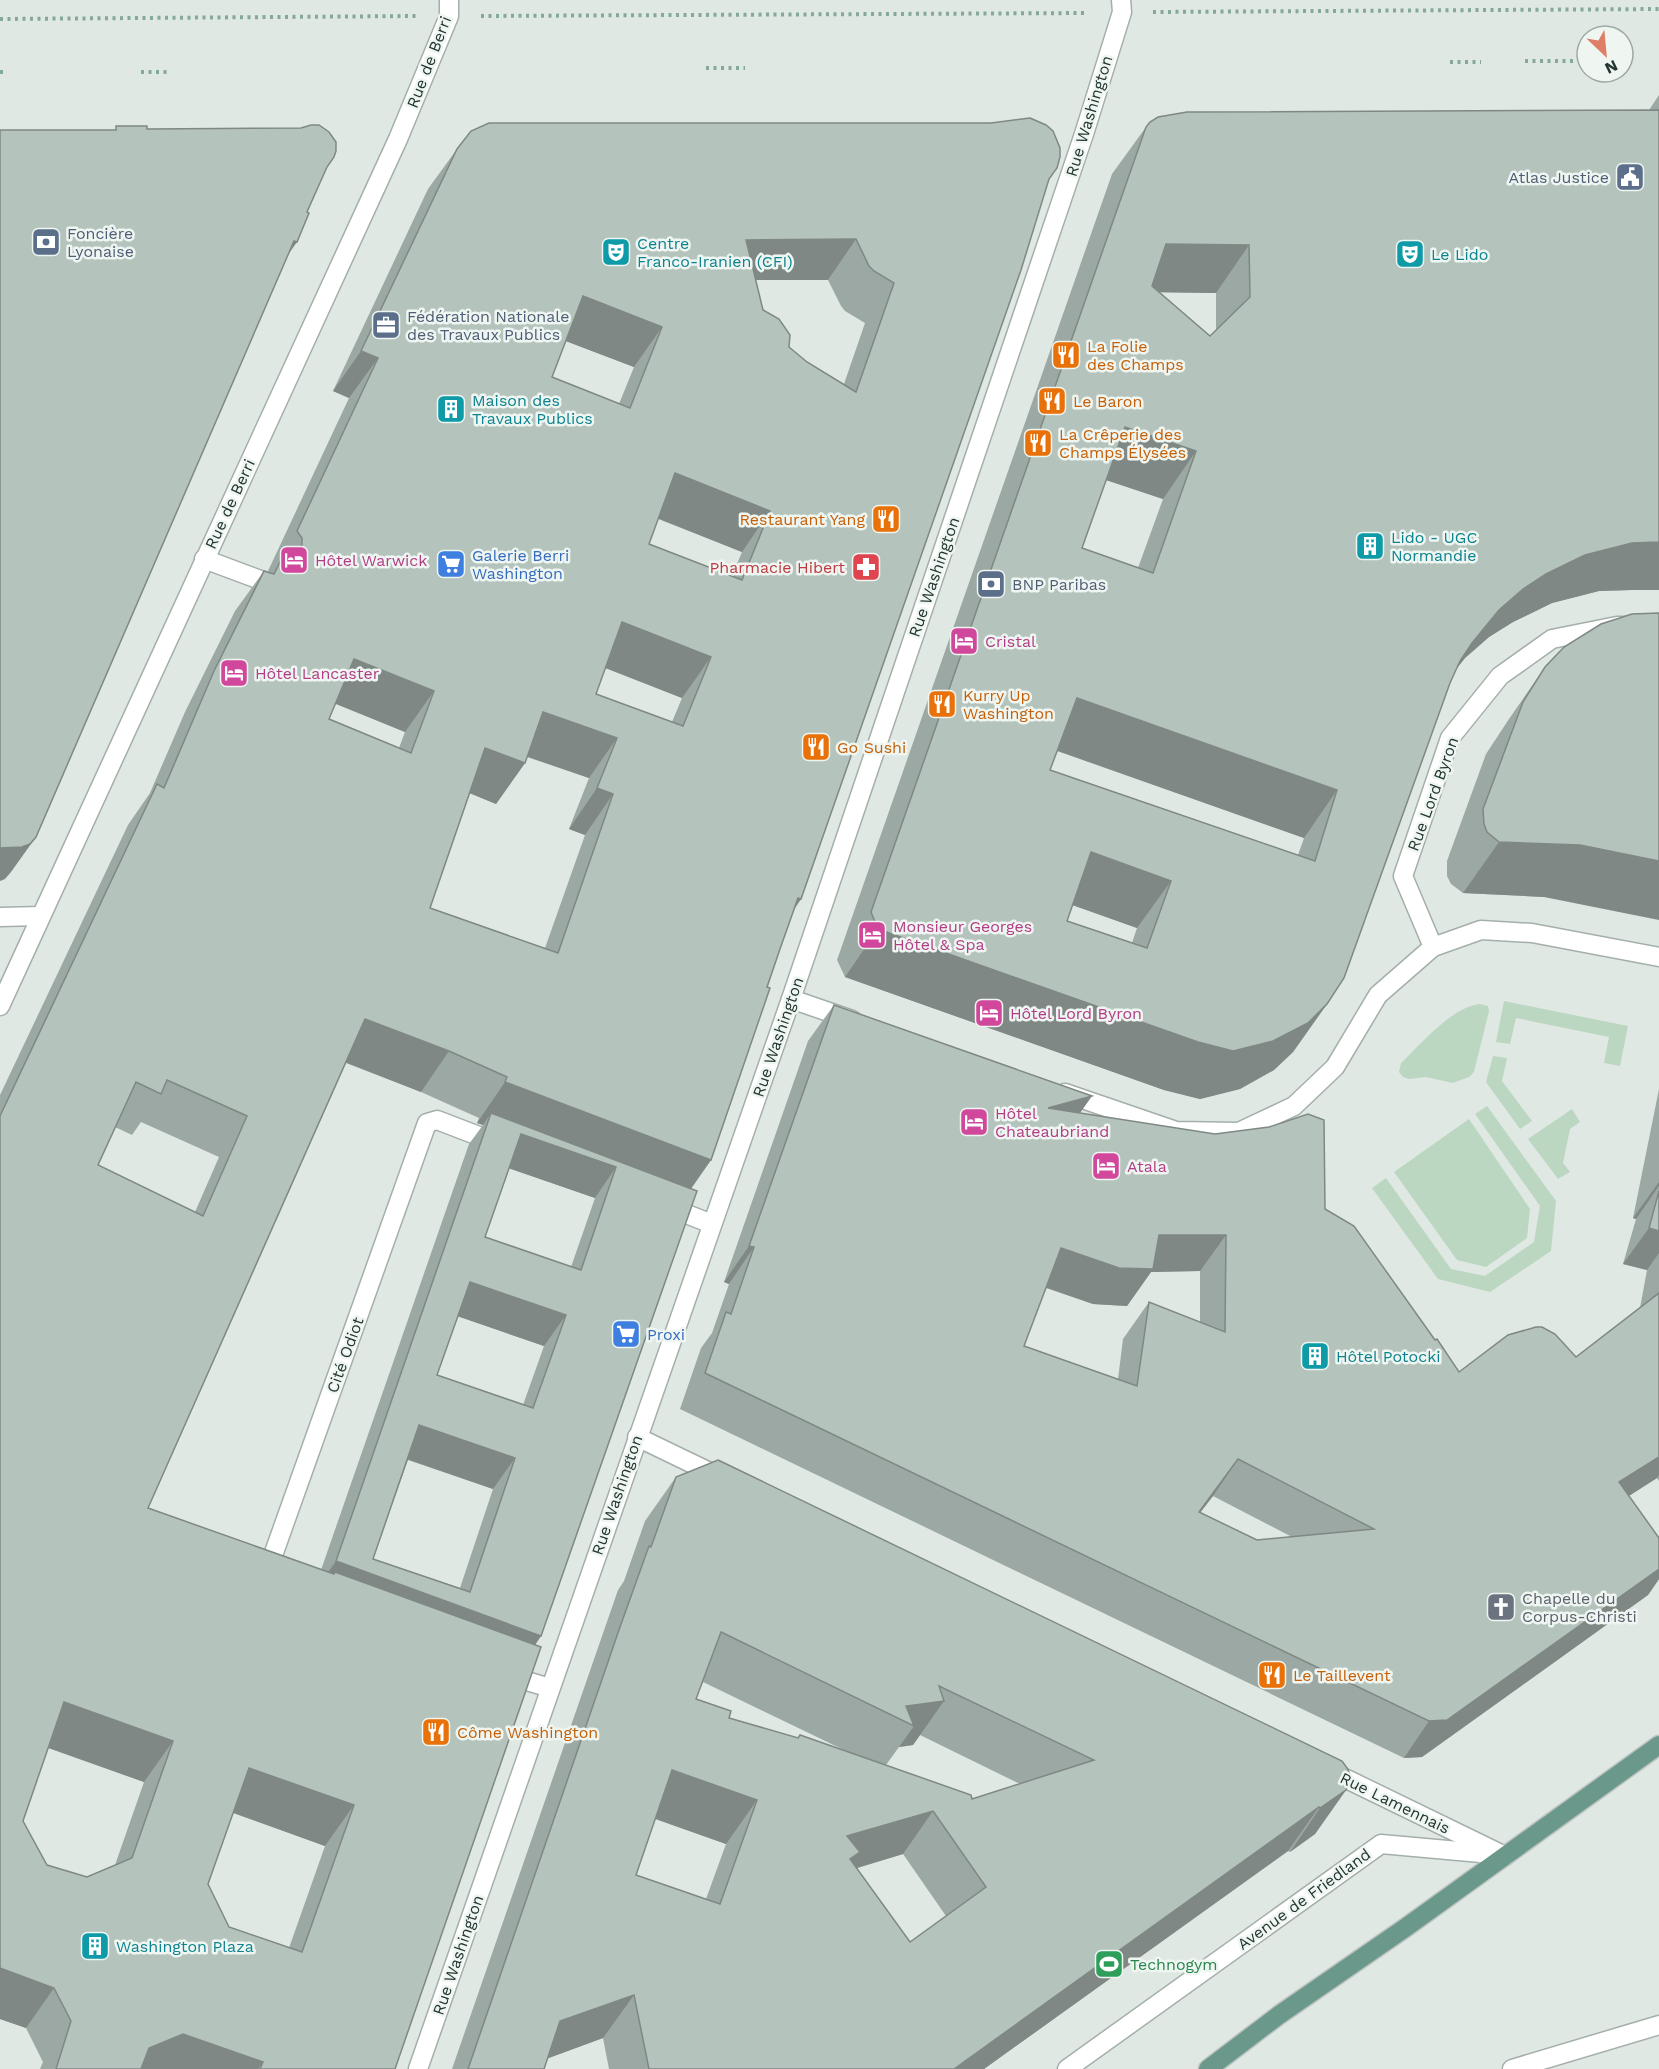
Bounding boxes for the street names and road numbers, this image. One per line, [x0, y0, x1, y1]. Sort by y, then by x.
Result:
street label: Rue de Berri [403, 13, 455, 111]
street label: Rue Washington [1062, 53, 1116, 179]
street label: Rue de Berri [201, 456, 259, 552]
street label: Rue Washington [905, 515, 963, 639]
street label: Rue Lord Byron [1404, 734, 1462, 854]
street label: Rue Washington [749, 975, 807, 1099]
street label: Cité Odiot [323, 1314, 368, 1395]
street label: Rue Washington [588, 1433, 646, 1557]
street label: Rue Lamennais [1337, 1768, 1453, 1838]
street label: Avenue de Friedland [1234, 1844, 1374, 1954]
street label: Rue Washington [429, 1893, 487, 2017]

